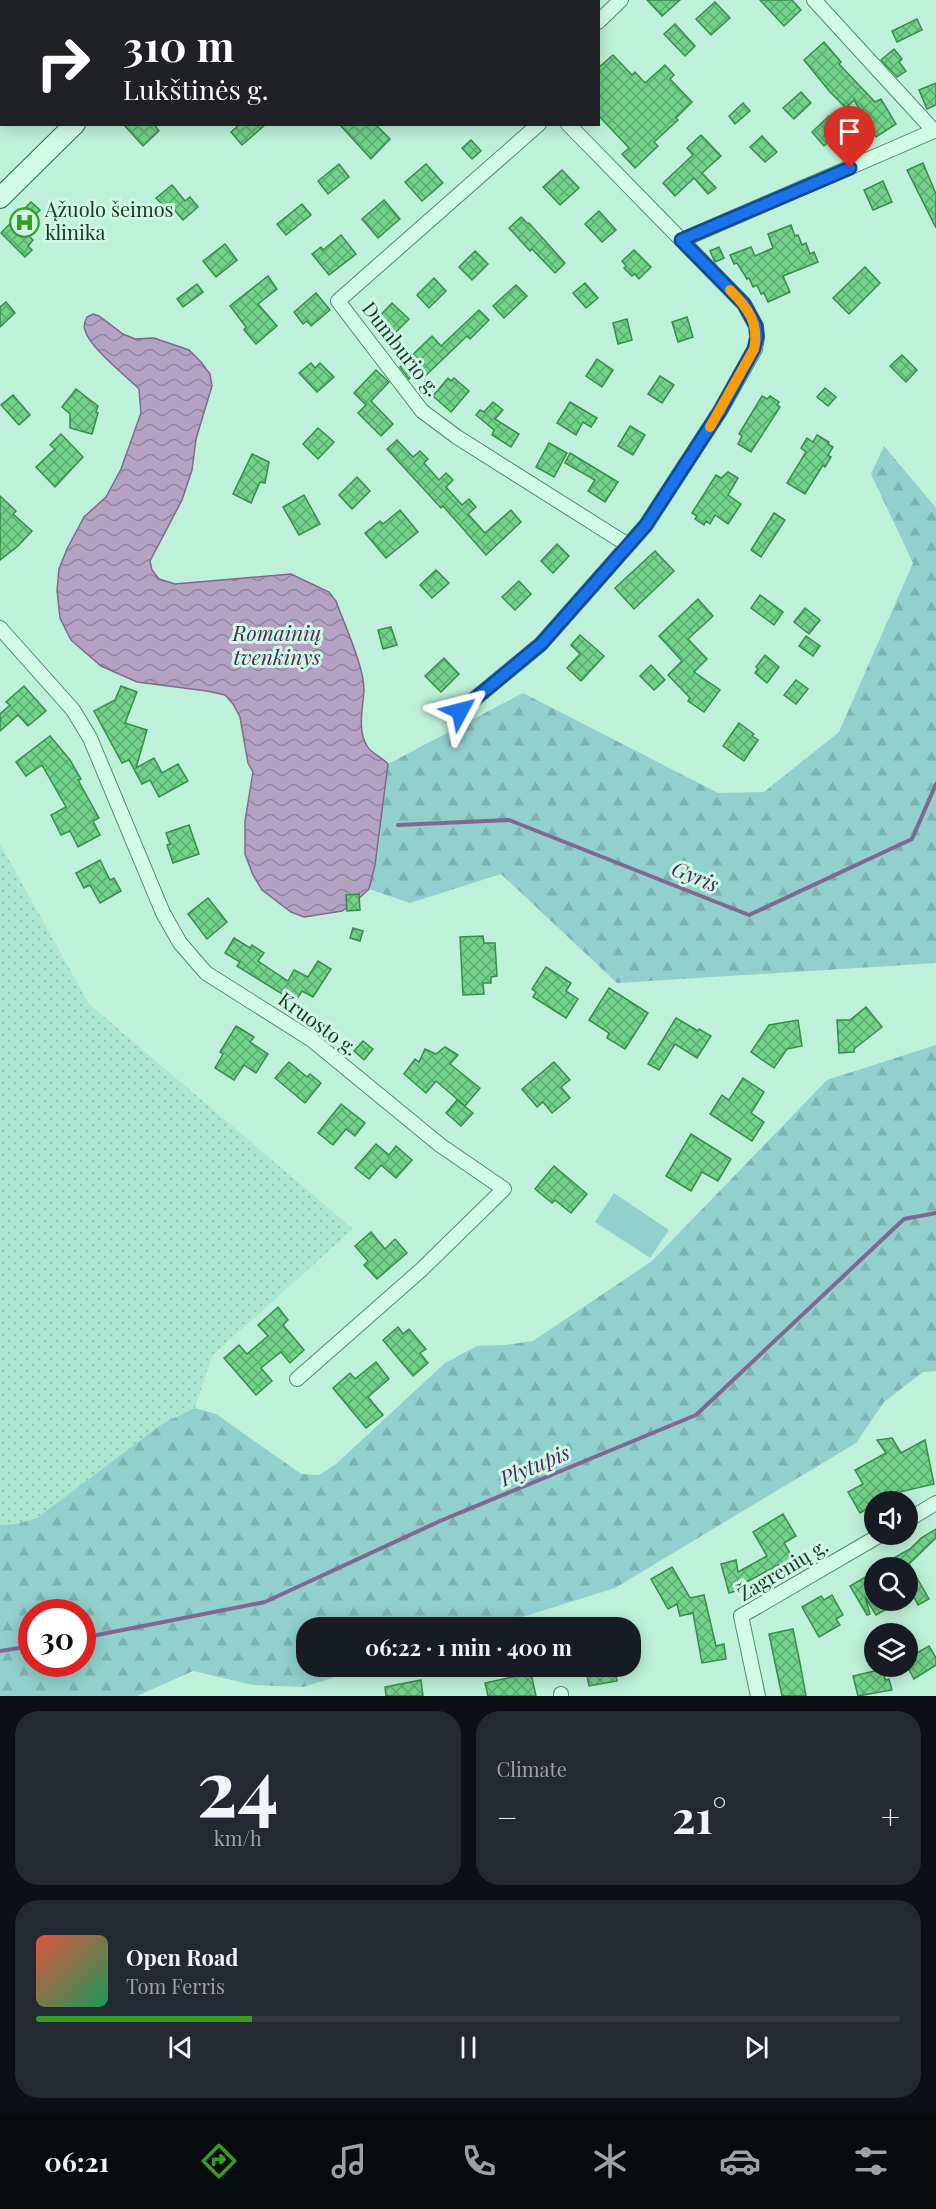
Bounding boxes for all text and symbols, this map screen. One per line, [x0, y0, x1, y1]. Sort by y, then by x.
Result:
text: 310 m [123, 17, 234, 73]
icon: right [24, 24, 102, 102]
text: Lukštinės g. [123, 71, 269, 107]
pin [824, 106, 875, 168]
icon: arrive [833, 115, 866, 148]
place label: Ąžuolo šeimos klinika [44, 195, 174, 245]
hospital icon: Ąžuolo šeimos klinika [8, 206, 40, 238]
street label: Dumburio g. [357, 295, 448, 401]
water label: Romainių tvenkinys [232, 618, 321, 670]
position arrow [428, 679, 492, 743]
water label: Gyris [668, 853, 723, 897]
street label: Kruosto g. [274, 985, 364, 1061]
water label: Plytupis [494, 1437, 573, 1492]
map controls [864, 1491, 918, 1677]
button: sound [864, 1491, 918, 1545]
street label: Žagrenių g. [732, 1531, 832, 1606]
button: search [864, 1557, 918, 1611]
speed limit sign: 30 [18, 1599, 96, 1677]
button: layers [864, 1623, 918, 1677]
text: 06:22 · 1 min · 400 m [365, 1632, 572, 1662]
text: 24 [197, 1733, 279, 1837]
text: Climate [497, 1755, 567, 1782]
text: 21° [672, 1785, 727, 1845]
text: − [497, 1794, 518, 1838]
text: + [881, 1794, 900, 1838]
text: km/h [214, 1824, 262, 1851]
text: Open Road [126, 1942, 238, 1972]
text: Tom Ferris [126, 1972, 225, 1999]
icon: previous [164, 2031, 197, 2064]
icon: pause [452, 2031, 485, 2064]
icon: next [740, 2031, 773, 2064]
icon: directions [198, 2140, 240, 2182]
icon: music [328, 2140, 370, 2182]
icon: phone [458, 2140, 500, 2182]
icon: climate [589, 2140, 631, 2182]
icon: car [719, 2140, 761, 2182]
icon: filters [850, 2140, 892, 2182]
text: 06:21 [44, 2143, 109, 2179]

